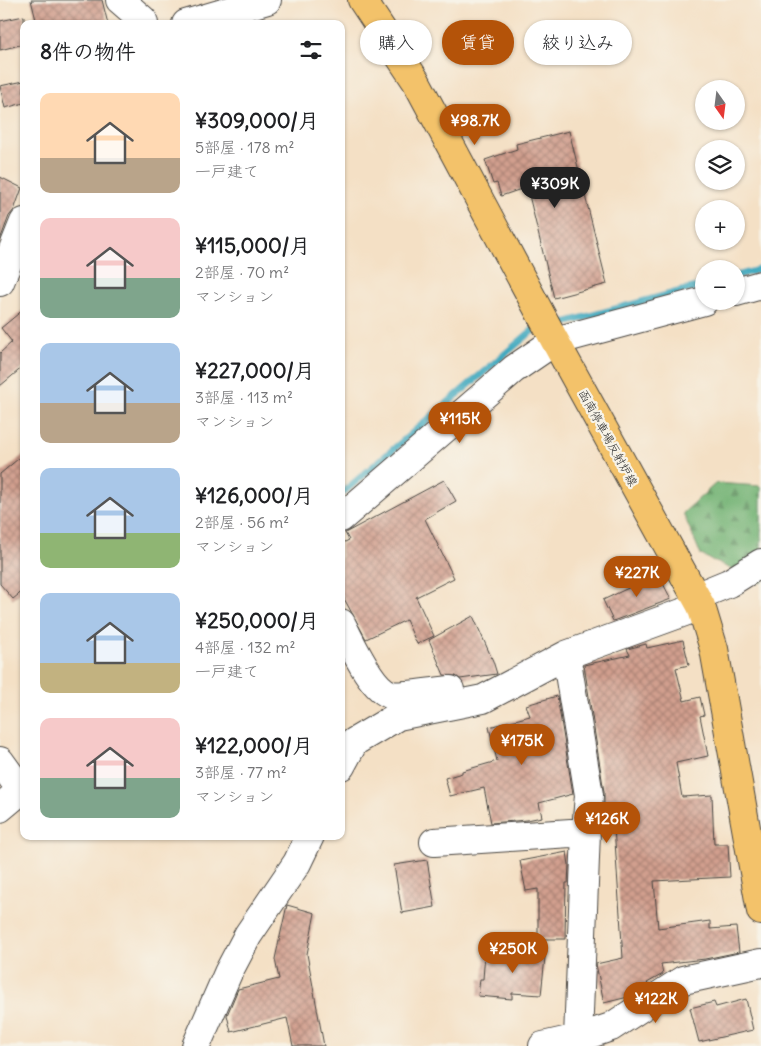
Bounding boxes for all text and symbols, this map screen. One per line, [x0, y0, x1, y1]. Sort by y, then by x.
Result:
chip: 購入 [360, 20, 432, 65]
chip: 賃貸 [442, 20, 514, 65]
chip: 絞り込み [524, 20, 632, 65]
icon: filters [297, 36, 325, 64]
text: 8件の物件 [40, 38, 136, 65]
north arrow [695, 80, 745, 130]
map controls [695, 80, 745, 310]
pin: ¥98.7K [434, 104, 516, 146]
text: ¥309,000/月 [195, 107, 319, 134]
text: ¥98.7K [451, 110, 499, 130]
icon: home [80, 113, 140, 173]
text: 5部屋 · 178 m² [195, 137, 295, 157]
button: layers [695, 140, 745, 190]
text: 一戸建て [195, 161, 259, 181]
pin: ¥309K [520, 166, 590, 209]
text: ¥309K [531, 173, 579, 193]
button: + [695, 200, 745, 250]
text: ¥115,000/月 [195, 232, 310, 259]
icon: home [80, 238, 140, 298]
button: − [695, 260, 745, 310]
text: 2部屋 · 70 m² [195, 262, 289, 282]
text: マンション [195, 286, 274, 306]
text: ¥227,000/月 [195, 357, 315, 384]
icon: home [80, 363, 140, 423]
text: 3部屋 · 113 m² [195, 387, 293, 407]
street label: 函南停車場反射炉線 [576, 387, 641, 489]
pin: ¥115K [425, 402, 495, 444]
text: ¥115K [439, 408, 481, 428]
text: マンション [195, 411, 274, 431]
text: ¥126,000/月 [195, 482, 314, 509]
icon: home [80, 488, 140, 548]
text: 2部屋 · 56 m² [195, 512, 289, 532]
text: マンション [195, 536, 274, 556]
pin: ¥227K [602, 556, 672, 598]
text: ¥227K [615, 562, 659, 582]
text: ¥250,000/月 [195, 607, 319, 634]
icon: home [80, 613, 140, 673]
text: 4部屋 · 132 m² [195, 637, 295, 657]
text: 一戸建て [195, 661, 259, 681]
pin: ¥175K [487, 724, 557, 766]
text: ¥175K [501, 730, 543, 750]
text: ¥122,000/月 [195, 732, 313, 759]
icon: home [80, 738, 140, 798]
text: 3部屋 · 77 m² [195, 762, 287, 782]
text: マンション [195, 786, 274, 806]
pin: ¥126K [572, 802, 642, 844]
text: ¥126K [585, 808, 629, 828]
pin: ¥250K [478, 932, 548, 974]
text: ¥250K [489, 938, 537, 958]
pin: ¥122K [621, 982, 691, 1024]
text: ¥122K [634, 988, 678, 1008]

